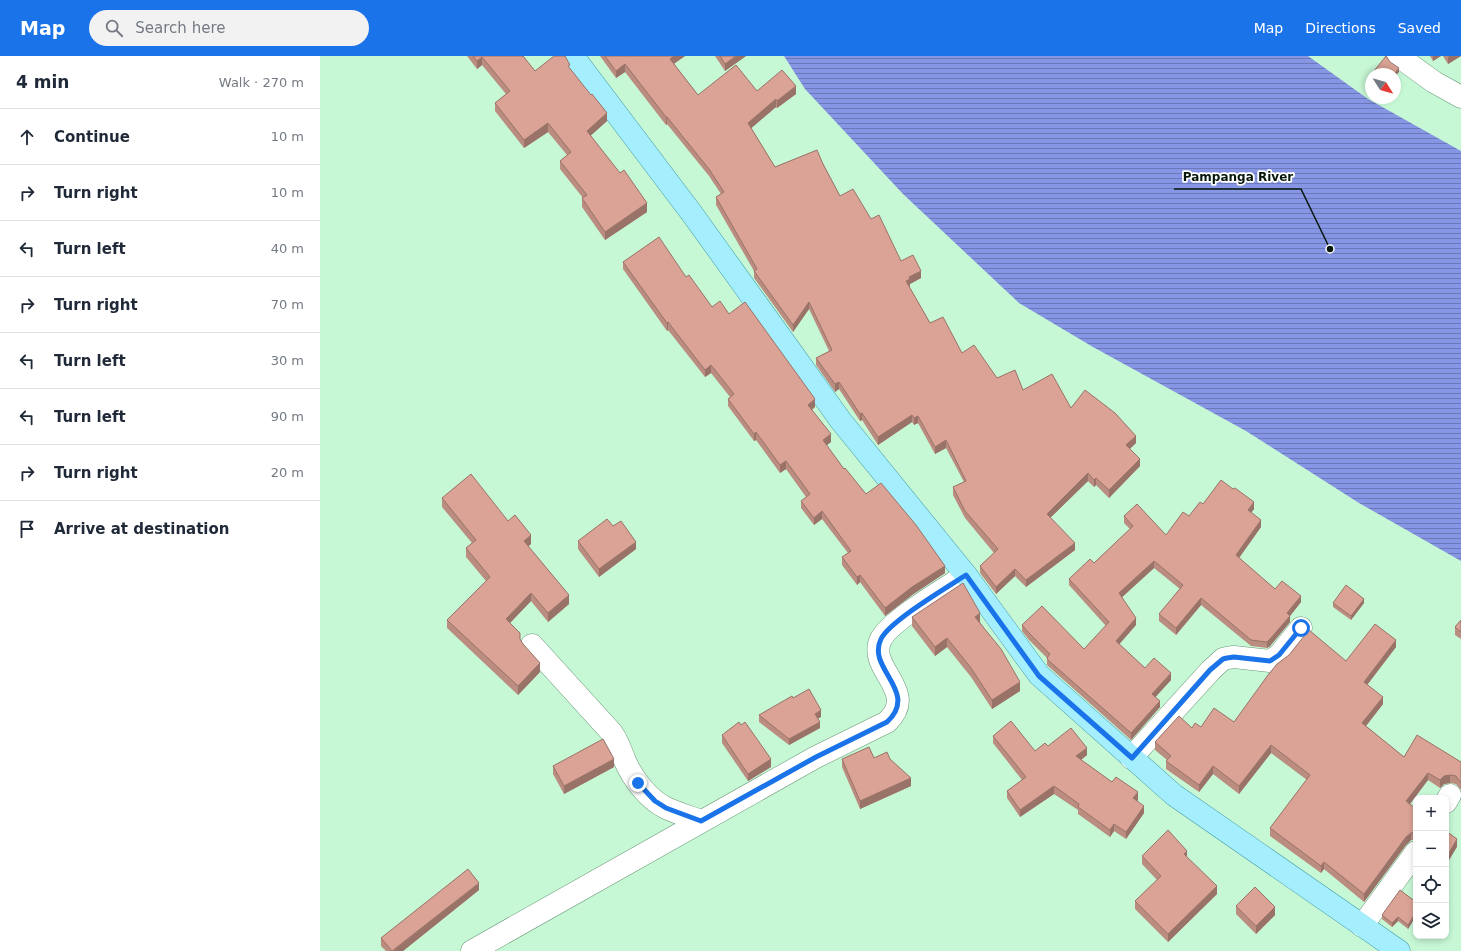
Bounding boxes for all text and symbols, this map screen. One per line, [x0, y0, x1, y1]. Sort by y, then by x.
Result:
search box [89, 10, 369, 46]
text: Map [20, 17, 65, 39]
icon: search [103, 17, 125, 39]
text: Search here [135, 19, 225, 37]
text: Map [1254, 20, 1283, 36]
text: Directions [1305, 20, 1376, 36]
text: Saved [1398, 20, 1441, 36]
north arrow [1365, 68, 1401, 104]
text: 4 min [16, 72, 69, 92]
text: Walk · 270 m [219, 75, 304, 90]
icon: ahead [16, 126, 38, 148]
text: Continue [54, 128, 130, 146]
text: 10 m [271, 129, 304, 144]
callout: Pampanga River [1174, 165, 1301, 189]
text: Pampanga River [1183, 170, 1293, 184]
icon: right [16, 182, 38, 204]
text: Turn right [54, 184, 138, 202]
text: 10 m [271, 185, 304, 200]
icon: left [16, 238, 38, 260]
text: Turn left [54, 240, 126, 258]
text: 40 m [271, 241, 304, 256]
icon: right [16, 294, 38, 316]
text: Turn right [54, 296, 138, 314]
text: 70 m [271, 297, 304, 312]
icon: left [16, 350, 38, 372]
text: Turn left [54, 352, 126, 370]
text: 30 m [271, 353, 304, 368]
icon: left [16, 406, 38, 428]
text: Turn left [54, 408, 126, 426]
text: 90 m [271, 409, 304, 424]
icon: right [16, 462, 38, 484]
text: Turn right [54, 464, 138, 482]
text: 20 m [271, 465, 304, 480]
icon: arrive [16, 518, 38, 540]
text: Arrive at destination [54, 520, 229, 538]
route start [1292, 619, 1310, 637]
route end [629, 774, 647, 792]
map controls [1413, 795, 1449, 939]
button: + [1413, 795, 1449, 831]
button: − [1413, 831, 1449, 867]
button: locate [1413, 867, 1449, 903]
button: layers [1413, 903, 1449, 939]

